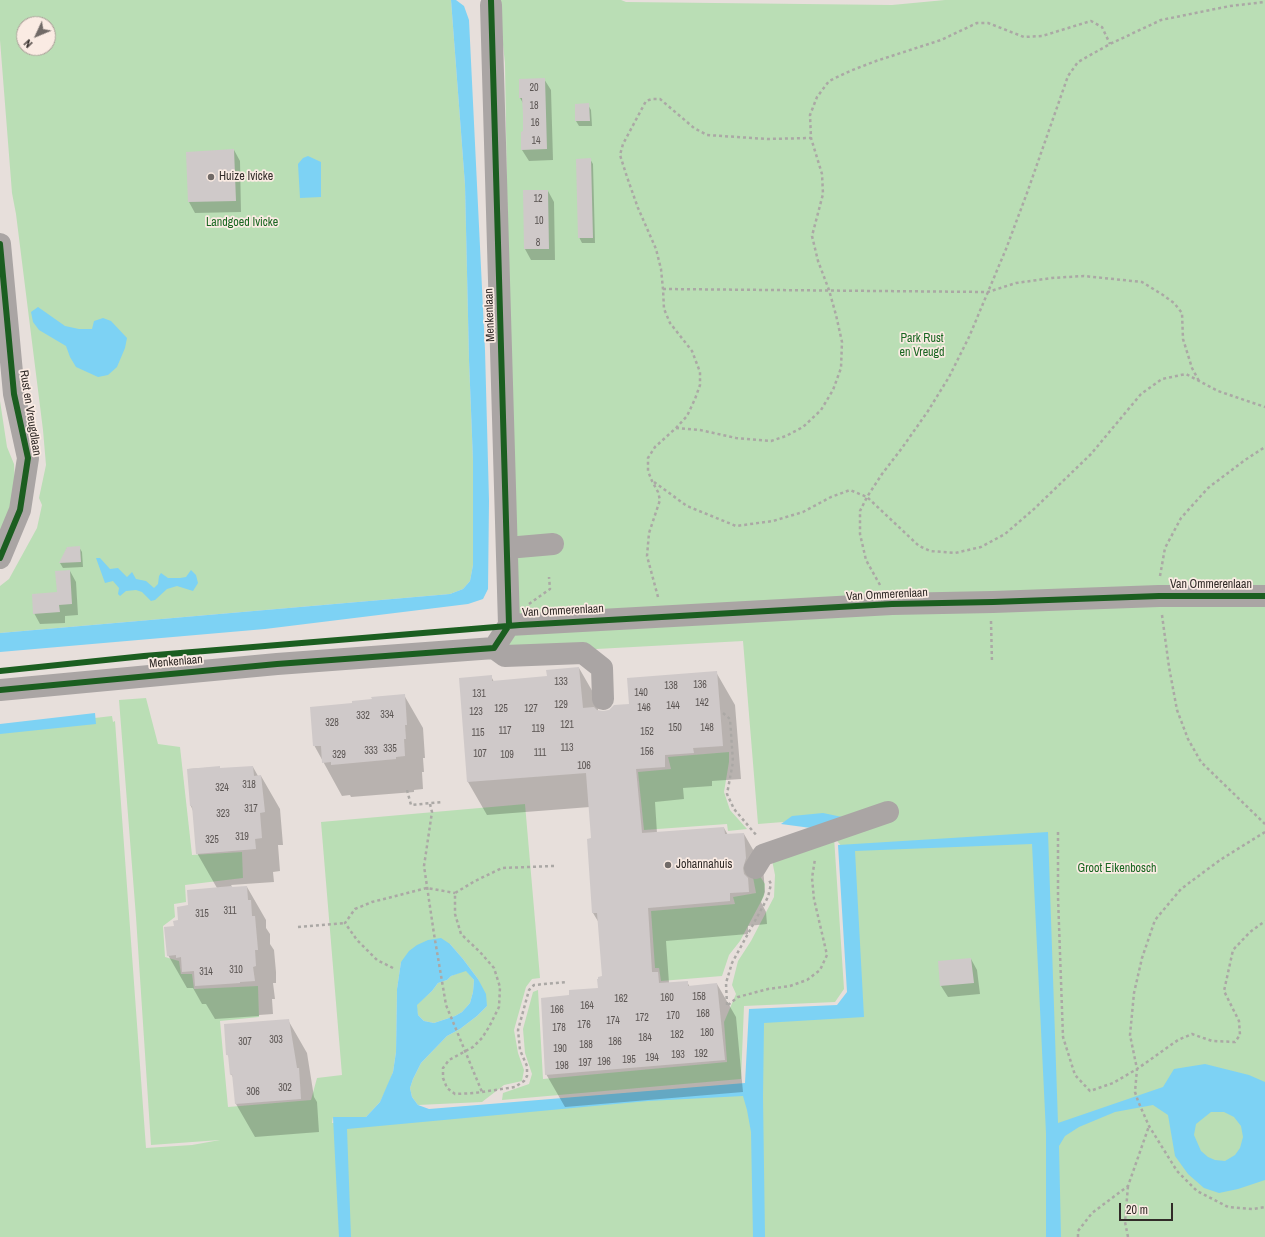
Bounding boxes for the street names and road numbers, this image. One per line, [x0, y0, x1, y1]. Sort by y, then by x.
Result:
street label: Menkenlaan [482, 288, 498, 342]
street label: Rust en Vreugdlaan [16, 369, 44, 457]
street label: Van Ommerenlaan [1170, 578, 1252, 592]
street label: Van Ommerenlaan [846, 586, 928, 604]
street label: Van Ommerenlaan [522, 602, 604, 620]
street label: Menkenlaan [149, 652, 203, 672]

